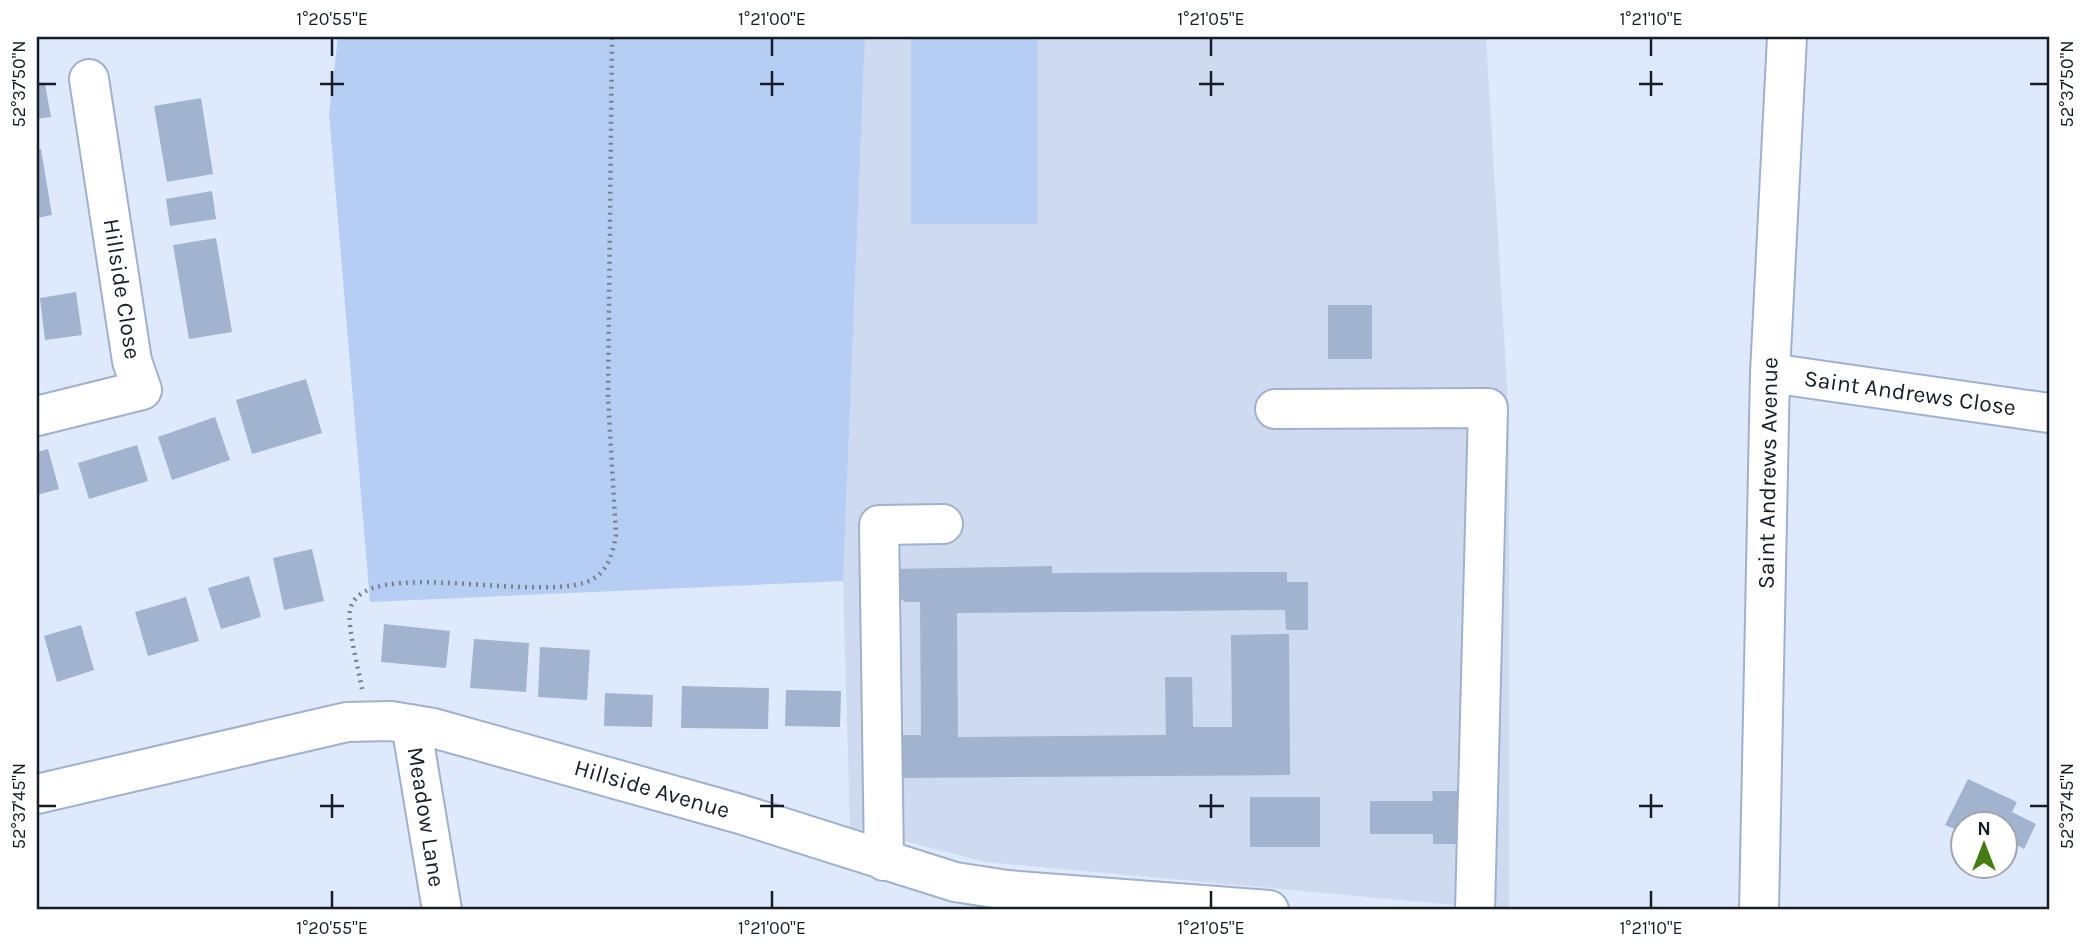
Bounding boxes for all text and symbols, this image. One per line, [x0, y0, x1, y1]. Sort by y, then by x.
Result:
text: 1°20'55"E [296, 8, 368, 30]
text: 1°21'00"E [738, 8, 806, 30]
text: 1°21'05"E [1177, 8, 1245, 30]
text: 1°21'10"E [1619, 8, 1683, 30]
text: 52°37'50"N [8, 41, 30, 127]
text: 52°37'50"N [2056, 41, 2078, 127]
street label: Hillside Close [98, 217, 146, 361]
street label: Saint Andrews Avenue [1752, 357, 1784, 589]
street label: Saint Andrews Close [1802, 365, 2018, 421]
street label: Meadow Lane [402, 745, 450, 889]
street label: Hillside Avenue [571, 754, 733, 824]
text: 52°37'45"N [8, 763, 30, 849]
text: 52°37'45"N [2056, 763, 2078, 849]
north arrow [1950, 810, 2020, 880]
text: N [1977, 818, 1991, 840]
text: 1°20'55"E [296, 917, 368, 939]
text: 1°21'00"E [738, 917, 806, 939]
text: 1°21'05"E [1177, 917, 1245, 939]
text: 1°21'10"E [1619, 917, 1683, 939]

